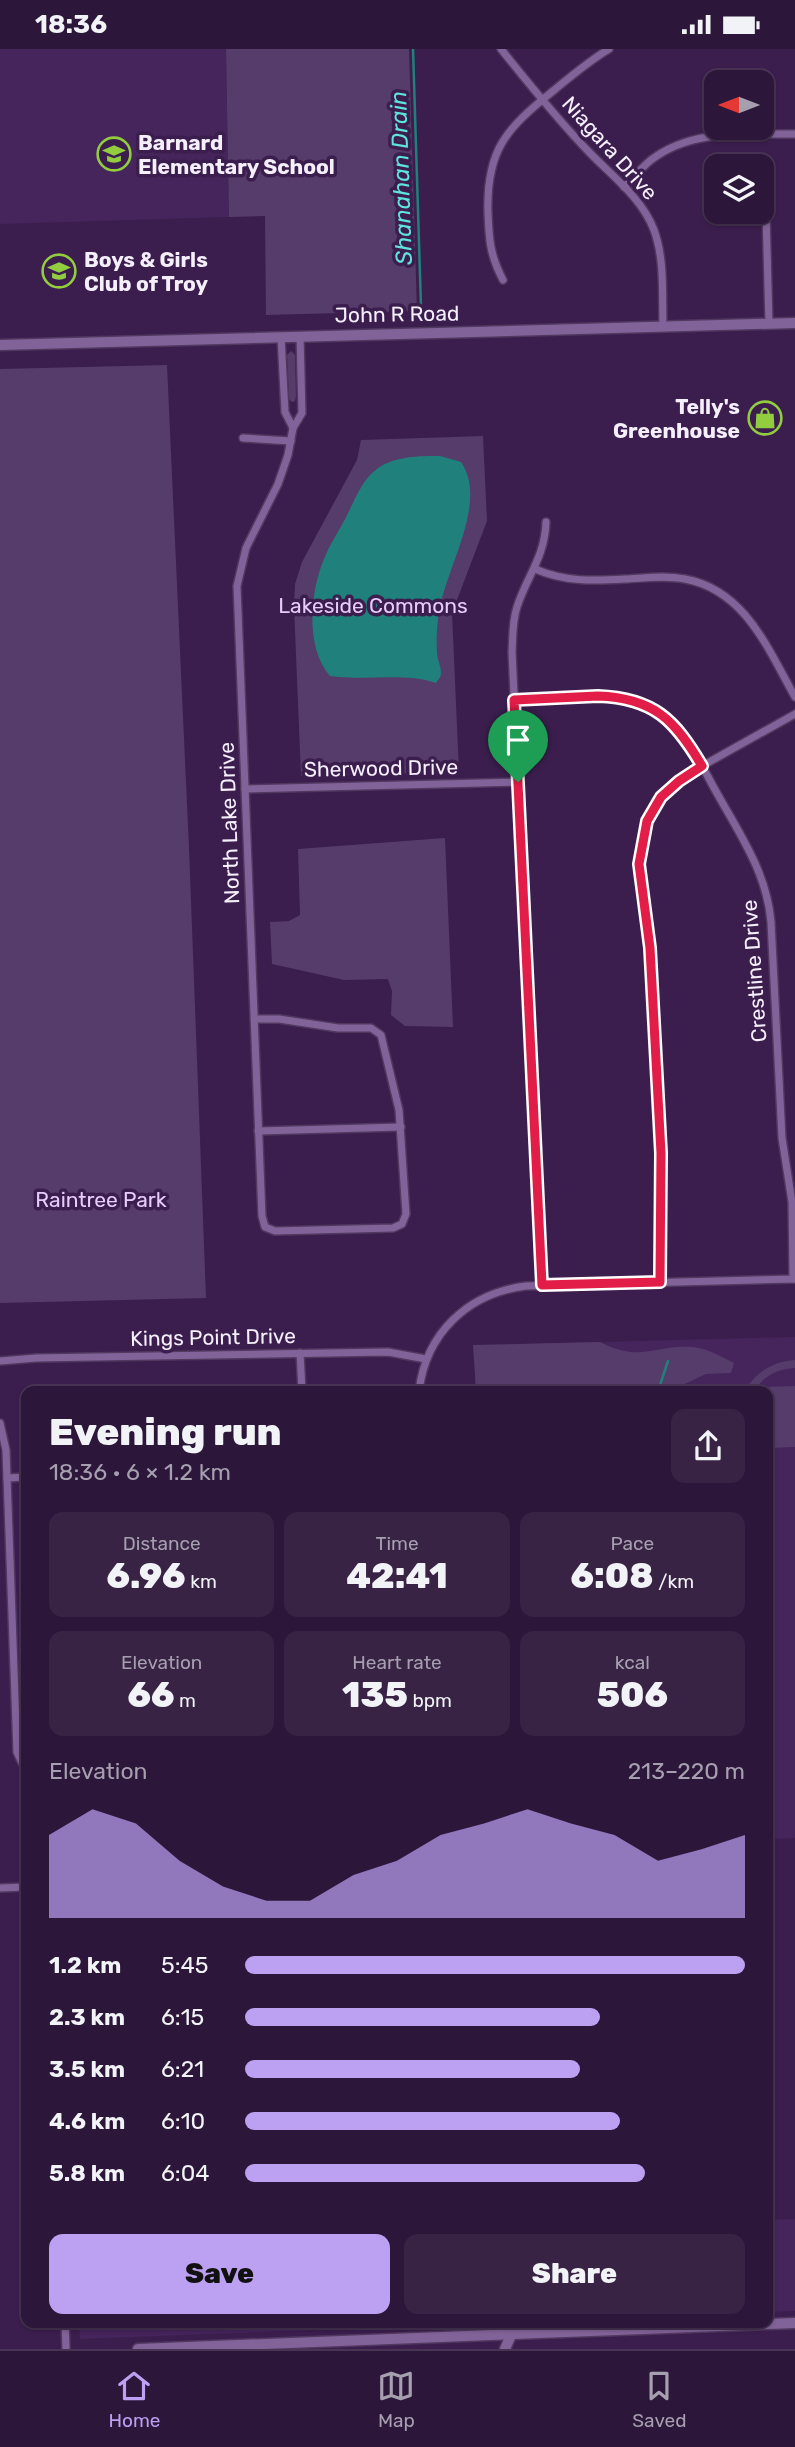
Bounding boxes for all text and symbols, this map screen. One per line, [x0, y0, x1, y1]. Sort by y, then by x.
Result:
text: 18:36 [35, 9, 107, 40]
north arrow [704, 70, 774, 140]
map controls [704, 70, 774, 224]
water label: Shanahan Drain [384, 91, 418, 265]
street label: Niagara Drive [557, 91, 663, 205]
place label: Barnard Elementary School [138, 130, 335, 179]
school or university icon: Barnard Elementary School [95, 135, 133, 173]
button: layers [704, 154, 774, 224]
place label: Boys & Girls Club of Troy [84, 247, 208, 296]
school or university icon: Boys & Girls Club of Troy [40, 252, 78, 290]
street label: John R Road [334, 300, 460, 328]
place label: Telly's Greenhouse [613, 394, 740, 443]
shop icon: Telly's Greenhouse [746, 399, 784, 437]
park label: Lakeside Commons [278, 593, 468, 618]
pin [488, 710, 548, 782]
icon: arrive [499, 721, 537, 759]
street label: North Lake Drive [214, 742, 244, 904]
street label: Sherwood Drive [304, 754, 458, 782]
street label: Crestline Drive [737, 899, 771, 1043]
park label: Raintree Park [35, 1187, 167, 1212]
street label: Kings Point Drive [130, 1323, 296, 1351]
text: Evening run [49, 1409, 282, 1455]
button: share [671, 1409, 745, 1483]
text: 18:36 · 6 × 1.2 km [49, 1458, 231, 1486]
text: Distance [123, 1532, 201, 1555]
text: Time [375, 1532, 419, 1555]
text: Pace [611, 1532, 654, 1555]
text: 6.96 [106, 1555, 186, 1597]
text: 42:41 [346, 1555, 448, 1597]
text: 6:08 [571, 1555, 654, 1597]
text: km [186, 1570, 217, 1593]
text: /km [654, 1570, 694, 1593]
text: Elevation [121, 1651, 202, 1674]
text: Heart rate [352, 1651, 442, 1674]
text: kcal [615, 1651, 650, 1674]
text: 66 [127, 1674, 174, 1716]
text: 135 [342, 1674, 408, 1716]
text: 506 [597, 1674, 668, 1716]
text: m [174, 1689, 196, 1712]
text: bpm [408, 1689, 452, 1712]
text: Elevation [49, 1757, 148, 1785]
text: 213–220 m [628, 1757, 745, 1785]
text: 1.2 km [49, 1951, 121, 1979]
text: 5:45 [161, 1951, 209, 1979]
text: 2.3 km [49, 2003, 125, 2031]
text: 6:15 [161, 2003, 204, 2031]
text: 3.5 km [49, 2055, 125, 2083]
text: 6:21 [161, 2055, 204, 2083]
text: 4.6 km [49, 2107, 125, 2135]
text: 6:10 [161, 2107, 205, 2135]
text: 5.8 km [49, 2159, 125, 2187]
text: 6:04 [161, 2159, 210, 2187]
button: Save [49, 2234, 390, 2314]
button: Share [404, 2234, 745, 2314]
tab: Home [108, 2367, 160, 2432]
tab: Map [377, 2367, 415, 2432]
tab: Saved [632, 2367, 687, 2432]

